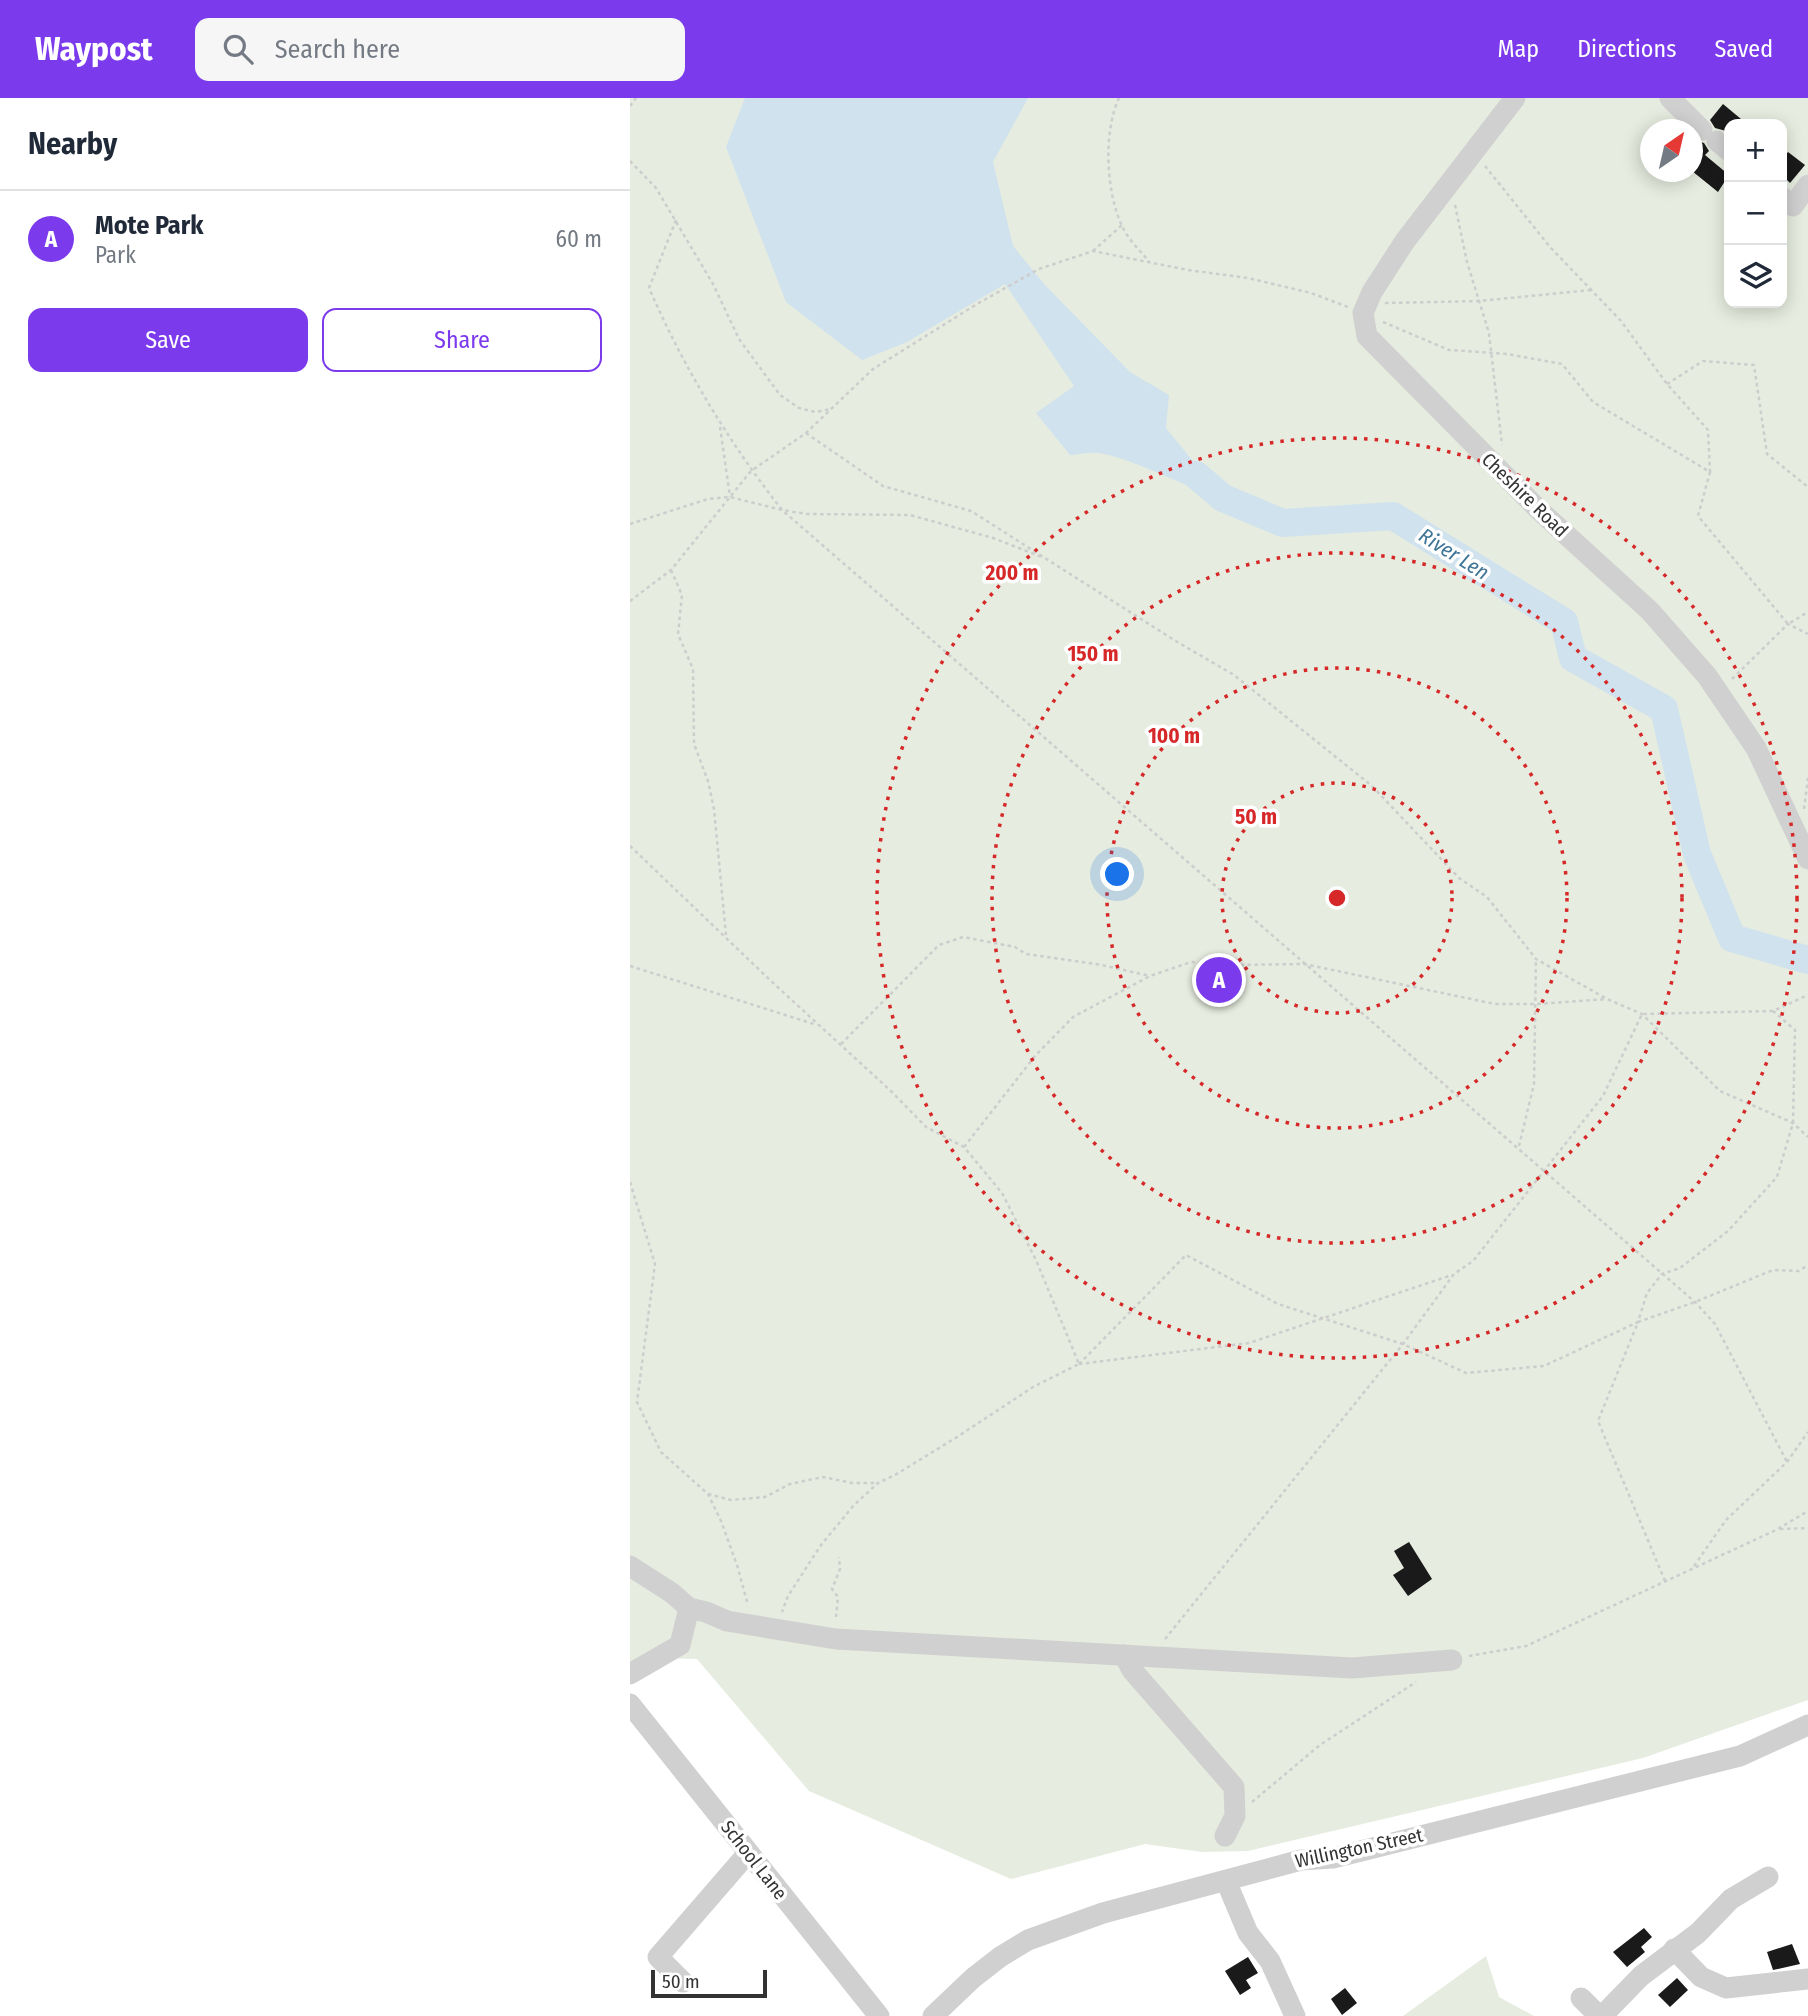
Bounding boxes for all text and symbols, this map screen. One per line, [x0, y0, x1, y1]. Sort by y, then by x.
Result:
search box [195, 18, 685, 81]
text: Waypost [35, 29, 153, 69]
icon: search [219, 30, 257, 68]
text: Search here [275, 34, 400, 65]
text: Map [1498, 35, 1539, 63]
text: Directions [1577, 35, 1676, 63]
text: Saved [1714, 35, 1773, 63]
north arrow [1640, 119, 1703, 182]
map controls [1724, 119, 1787, 308]
button: + [1724, 119, 1787, 182]
text: Nearby [28, 126, 117, 162]
button: − [1724, 182, 1787, 245]
text: Mote Park [95, 210, 203, 241]
text: A [45, 225, 57, 253]
text: 60 m [556, 225, 602, 253]
text: Park [95, 241, 136, 269]
button: layers [1724, 245, 1787, 308]
button: Save [28, 308, 308, 372]
button: Share [322, 308, 602, 372]
street label: Cheshire Road [1477, 448, 1573, 542]
water label: River Len [1414, 522, 1494, 586]
text: 200 m [984, 560, 1039, 586]
text: 150 m [1067, 641, 1119, 667]
text: 100 m [1148, 723, 1200, 749]
text: 50 m [1235, 804, 1277, 830]
your location [1100, 857, 1134, 891]
centre of rings [1325, 886, 1349, 910]
pin: A [1196, 954, 1242, 1006]
street label: School Lane [716, 1816, 792, 1904]
street label: Willington Street [1293, 1823, 1426, 1873]
scale bar [651, 1967, 766, 1999]
text: 50 m [662, 1970, 700, 1993]

